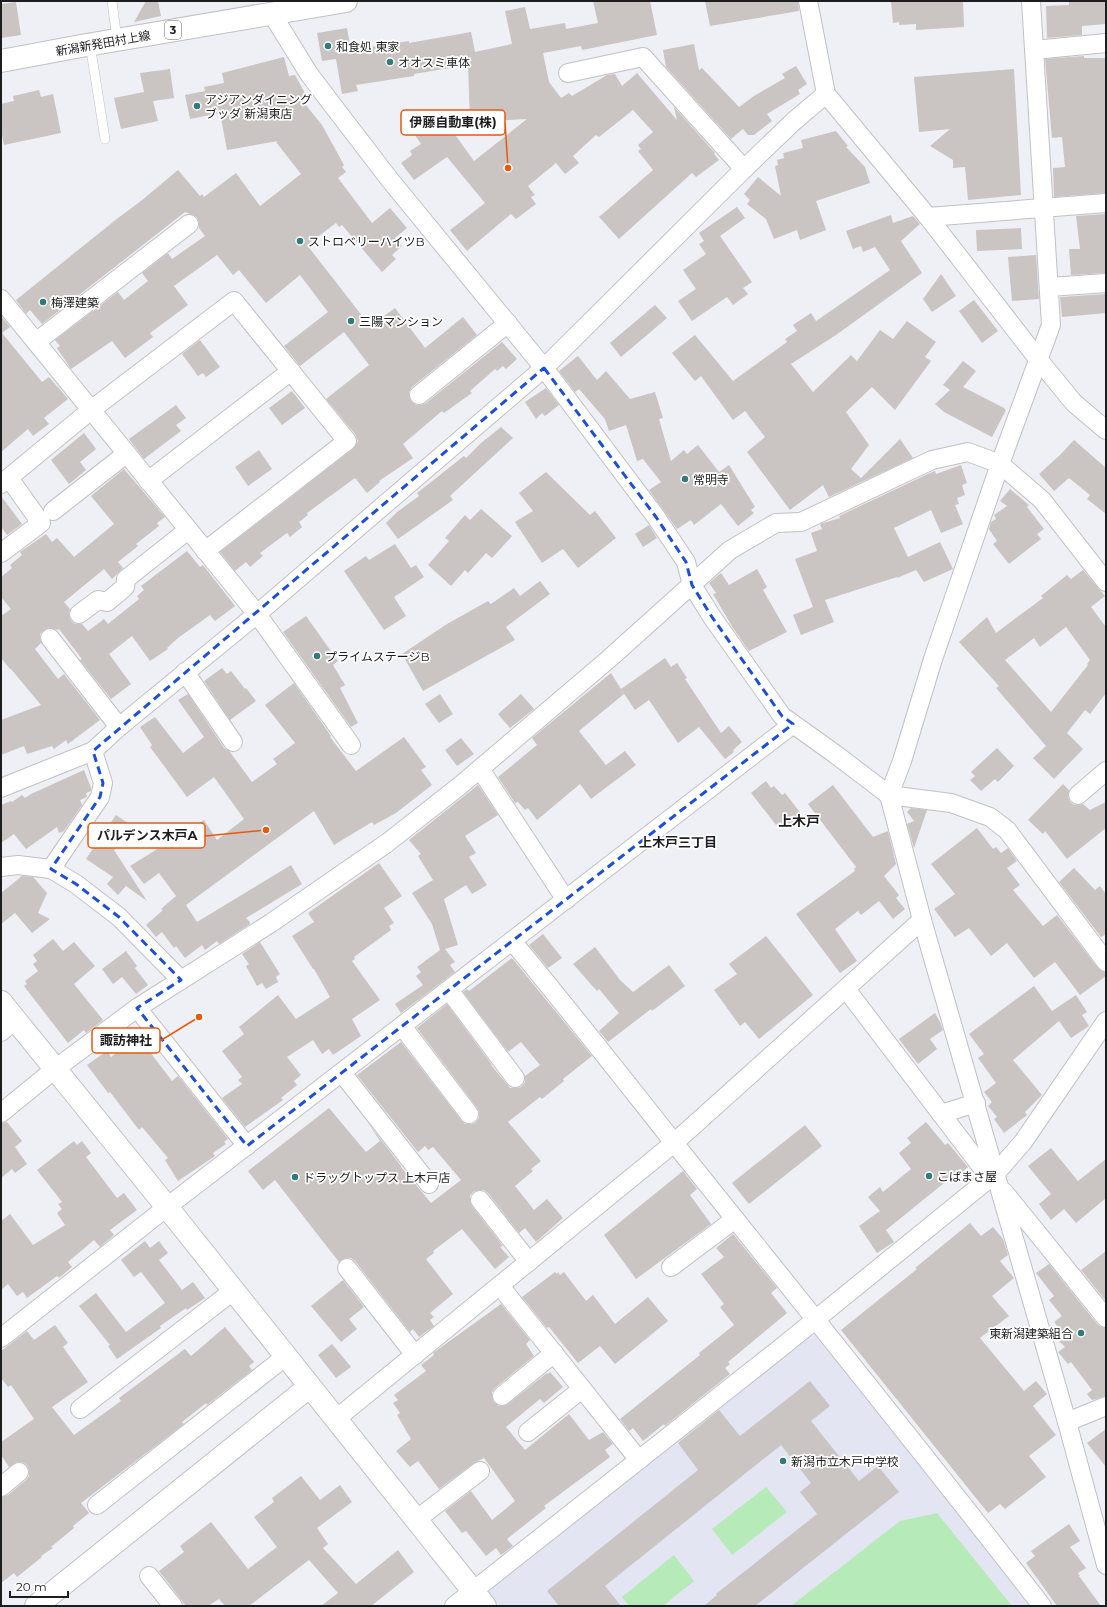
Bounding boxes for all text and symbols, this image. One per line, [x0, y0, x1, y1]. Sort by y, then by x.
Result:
road number: 3 [165, 21, 181, 39]
street label: 新潟新発田村上線 [54, 27, 152, 59]
place label: 和食処 東家 [336, 39, 399, 54]
marker: 和食処 東家 [323, 41, 333, 51]
place label: オオスミ車体 [398, 55, 470, 70]
marker: オオスミ車体 [385, 57, 395, 67]
place label: アジアンダイニング ブッダ 新潟東店 [205, 92, 312, 121]
marker: アジアンダイニング ブッダ 新潟東店 [192, 101, 202, 111]
callout: 伊藤自動車(株) [401, 110, 505, 135]
text: 伊藤自動車(株) [409, 114, 497, 130]
place label: ストロベリーハイツB [308, 234, 425, 249]
marker: ストロベリーハイツB [295, 236, 305, 246]
place label: 梅澤建築 [51, 295, 99, 310]
marker: 梅澤建築 [38, 297, 48, 307]
place label: 三陽マンション [359, 314, 443, 329]
marker: 三陽マンション [346, 316, 356, 326]
place label: 常明寺 [693, 472, 729, 487]
marker: 常明寺 [680, 474, 690, 484]
place label: プライムステージB [325, 649, 430, 664]
marker: プライムステージB [312, 651, 322, 661]
district label: 上木戸 [778, 812, 820, 830]
callout: パルデンス木戸A [88, 823, 205, 848]
text: パルデンス木戸A [97, 827, 198, 843]
district label: 上木戸三丁目 [639, 834, 717, 850]
callout: 諏訪神社 [92, 1028, 160, 1053]
text: 諏訪神社 [100, 1032, 152, 1048]
place label: こばまさ屋 [937, 1169, 997, 1184]
place label: ドラッグトップス 上木戸店 [303, 1170, 450, 1185]
marker: こばまさ屋 [924, 1171, 934, 1181]
marker: ドラッグトップス 上木戸店 [290, 1172, 300, 1182]
place label: 東新潟建築組合 [989, 1326, 1073, 1341]
marker: 東新潟建築組合 [1076, 1328, 1086, 1338]
place label: 新潟市立木戸中学校 [791, 1454, 899, 1469]
marker: 新潟市立木戸中学校 [778, 1456, 788, 1466]
scale bar [10, 1573, 68, 1599]
text: 20 m [16, 1579, 47, 1594]

